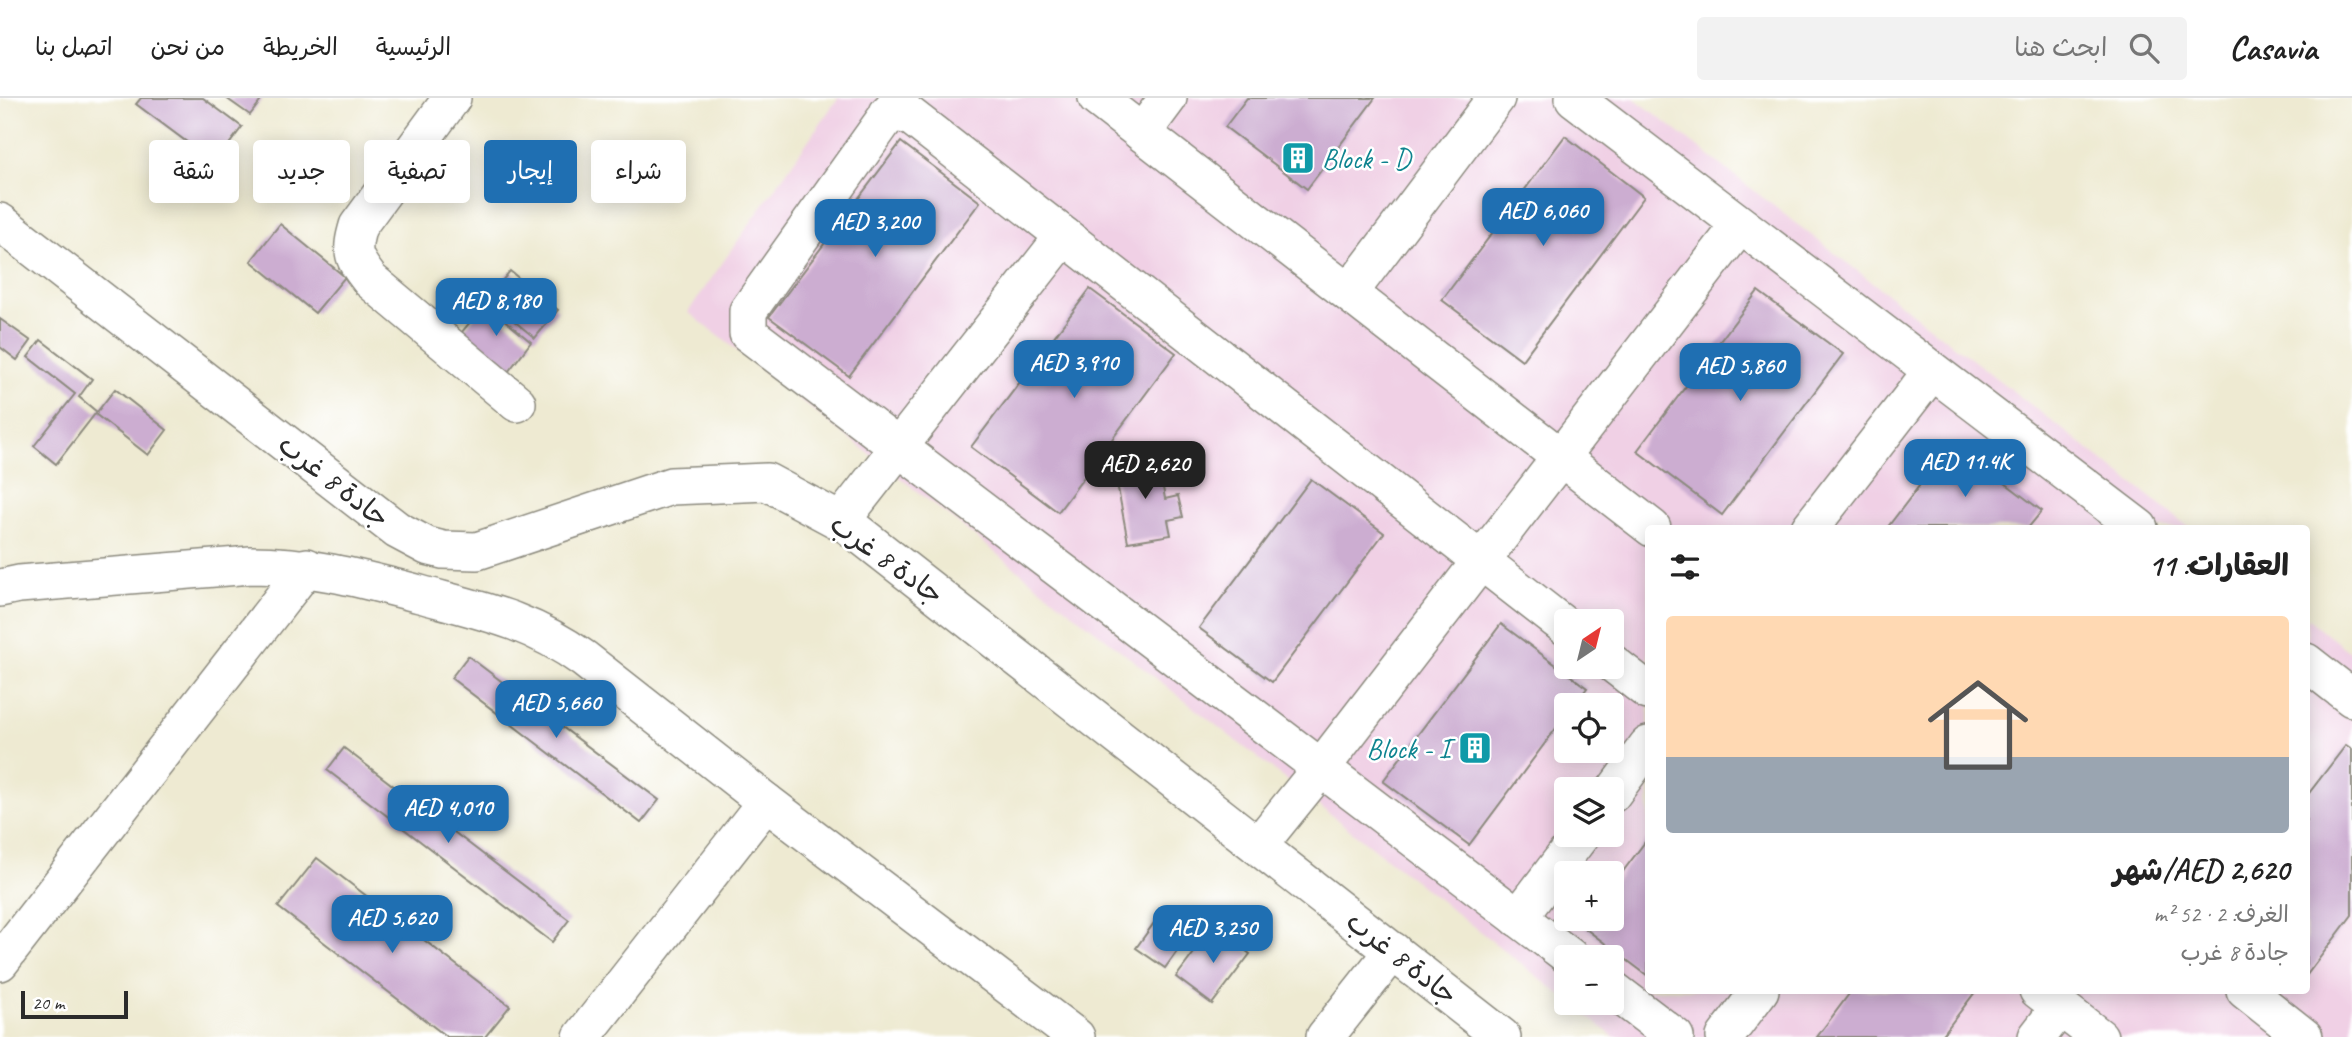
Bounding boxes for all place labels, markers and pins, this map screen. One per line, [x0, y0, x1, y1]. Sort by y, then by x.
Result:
building icon: Block - D [1279, 139, 1317, 177]
place label: Block - D [1322, 141, 1413, 176]
pin: AED 6,060 [1463, 188, 1623, 248]
pin: AED 3,200 [795, 200, 955, 259]
pin: AED 8,180 [416, 278, 576, 338]
pin: AED 3,910 [994, 341, 1154, 400]
pin: AED 5,860 [1660, 344, 1820, 403]
pin: AED 11.4K [1885, 440, 2045, 499]
pin: AED 2,620 [1065, 442, 1225, 501]
pin: AED 5,660 [476, 680, 636, 740]
building icon: Block - I [1456, 729, 1494, 767]
place label: Block - I [1367, 731, 1456, 766]
pin: AED 4,010 [368, 786, 528, 845]
pin: AED 5,620 [312, 896, 472, 955]
pin: AED 3,250 [1133, 906, 1293, 965]

